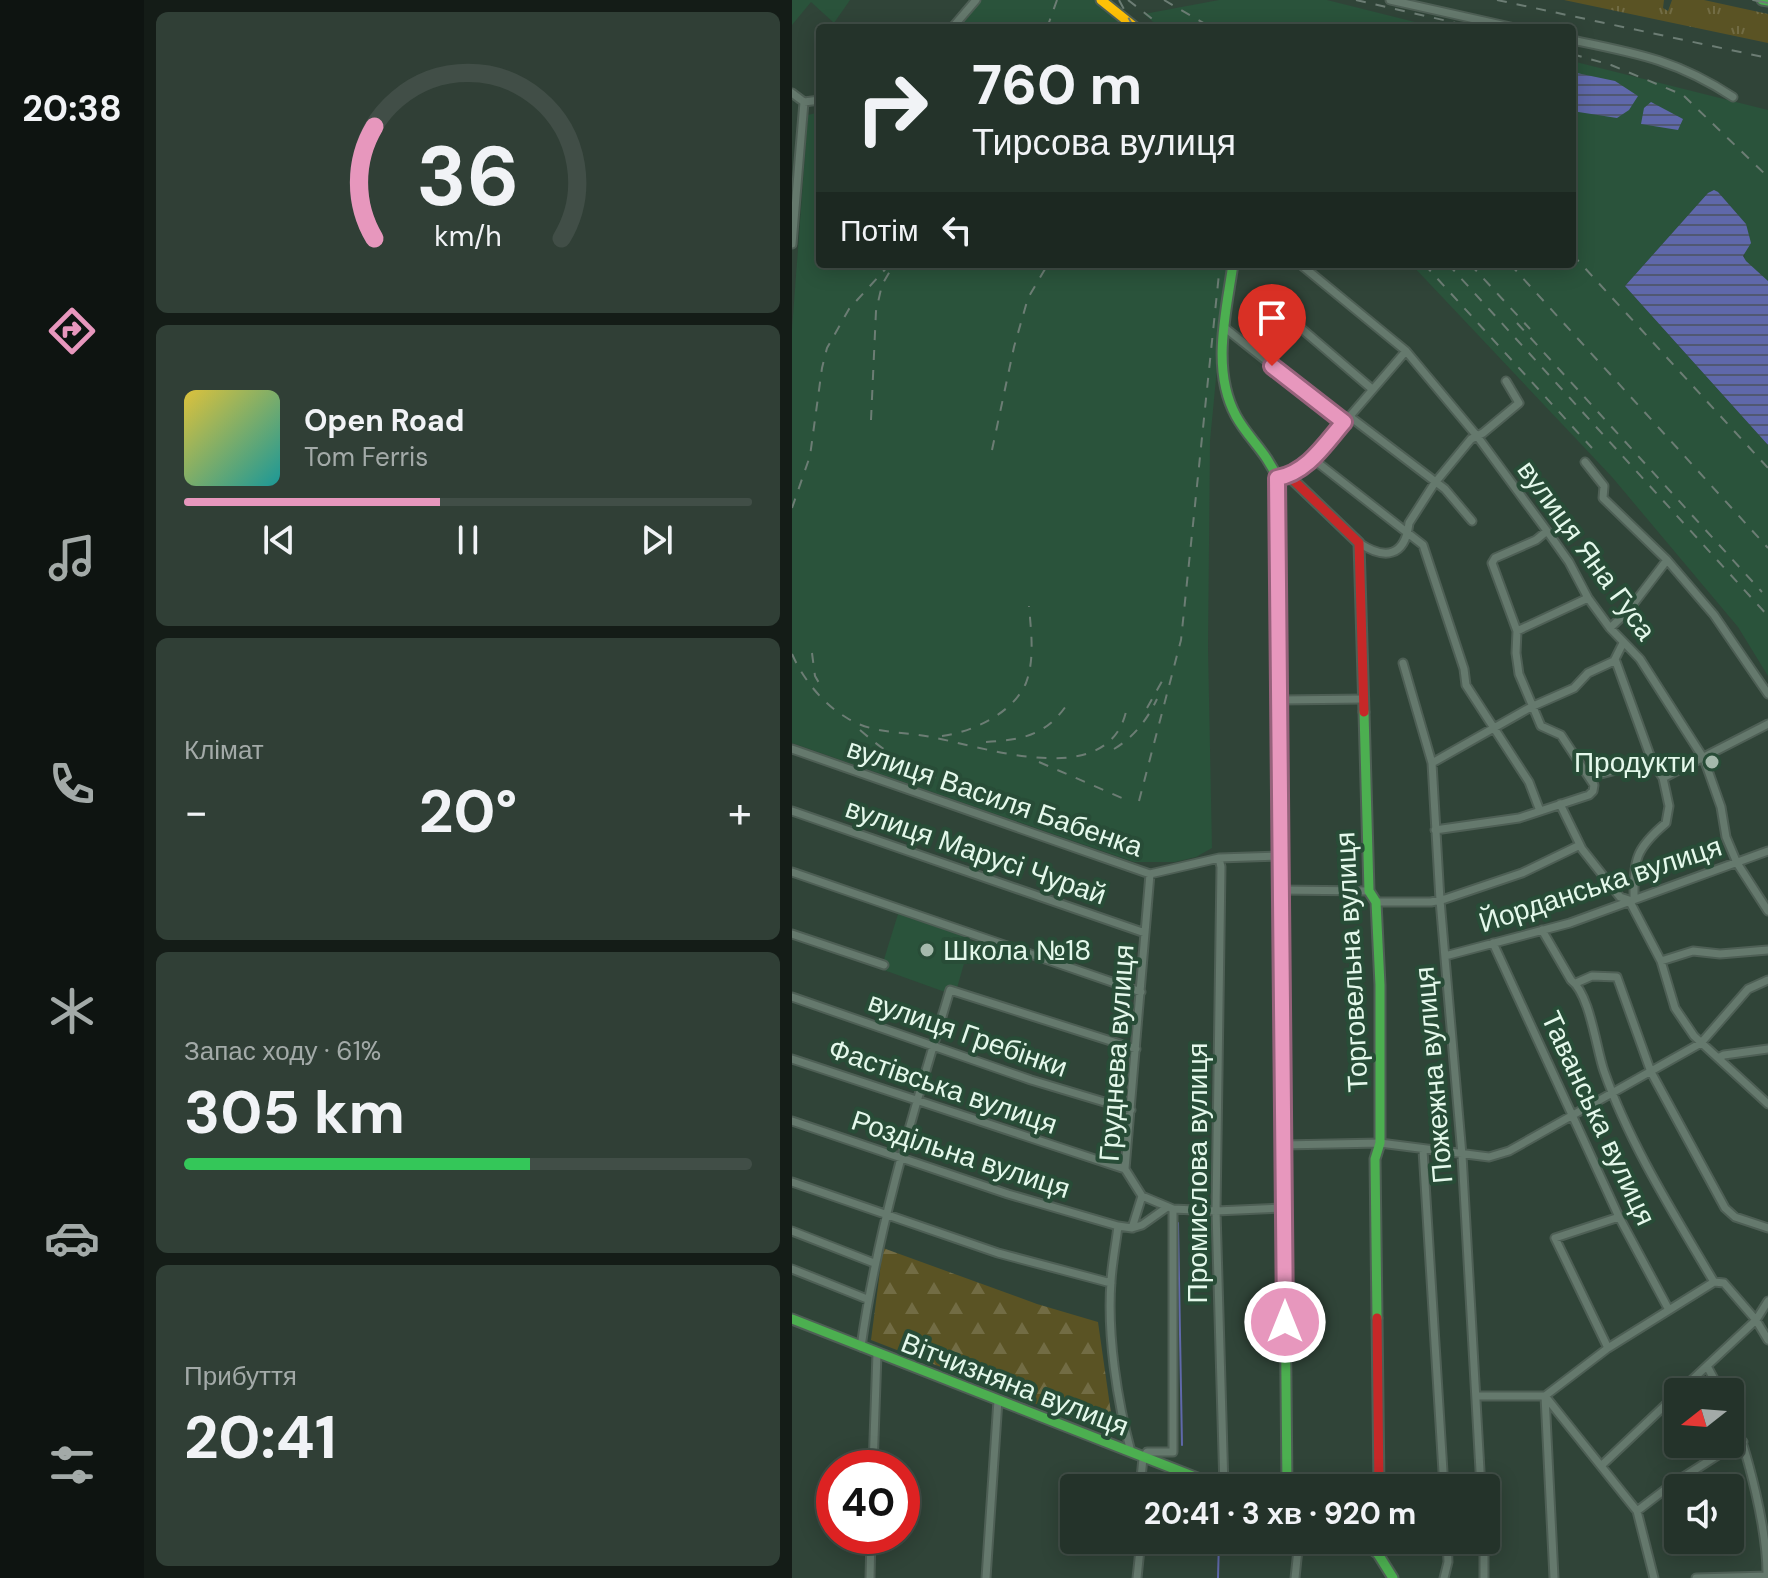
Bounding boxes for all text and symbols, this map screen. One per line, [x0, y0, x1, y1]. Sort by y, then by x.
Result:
text: 760 m [972, 48, 1142, 121]
icon: right [840, 56, 944, 160]
text: 20:38 [22, 85, 122, 132]
text: Тирсова вулиця [972, 119, 1236, 166]
text: 36 [417, 121, 519, 230]
icon: left [935, 208, 979, 252]
text: Потім [840, 211, 919, 250]
text: km/h [434, 218, 502, 255]
pin [1238, 284, 1306, 366]
icon: arrive [1250, 296, 1294, 340]
icon: directions [44, 303, 100, 359]
text: Open Road [304, 401, 464, 440]
text: Tom Ferris [304, 440, 428, 474]
street label: вулиця Яна Гуса [1509, 453, 1665, 648]
icon: previous [257, 518, 301, 562]
icon: pause [446, 518, 490, 562]
icon: next [635, 518, 679, 562]
icon: music [44, 530, 100, 586]
street label: вулиця Василя Бабенка [842, 729, 1148, 866]
text: Клімат [184, 733, 264, 767]
place label: Продукти [1574, 744, 1696, 781]
marker: Продукти [1703, 753, 1721, 771]
icon: phone [44, 756, 100, 812]
text: 20° [419, 772, 517, 851]
text: − [184, 783, 208, 841]
text: + [728, 783, 752, 841]
street label: вулиця Марусі Чурай [841, 790, 1111, 913]
street label: Йорданська вулиця [1474, 828, 1726, 941]
street label: Торговельна вулиця [1326, 831, 1377, 1093]
place label: Школа №18 [943, 932, 1091, 969]
marker: Школа №18 [918, 941, 936, 959]
street label: Груднева вулиця [1090, 943, 1143, 1163]
street label: Пожежна вулиця [1406, 965, 1461, 1185]
icon: climate [44, 983, 100, 1039]
street label: вулиця Гребінки [863, 983, 1072, 1086]
street label: Таванська вулиця [1533, 1005, 1664, 1231]
street label: Фастівська вулиця [823, 1030, 1062, 1143]
text: Запас ходу · 61% [184, 1034, 381, 1068]
street label: Промислова вулиця [1179, 1043, 1216, 1303]
text: 305 km [184, 1073, 405, 1152]
street label: Роздільна вулиця [847, 1102, 1075, 1207]
icon: car [44, 1210, 100, 1266]
position arrow [1243, 1280, 1327, 1364]
street label: Вітчизняна вулиця [896, 1324, 1134, 1445]
text: Прибуття [184, 1359, 297, 1393]
north arrow [1664, 1378, 1744, 1458]
map controls [1664, 1378, 1744, 1554]
text: 20:41 [184, 1398, 337, 1477]
icon: filters [44, 1437, 100, 1493]
speed limit sign: 40 [816, 1450, 920, 1554]
button: sound [1664, 1474, 1744, 1554]
text: 20:41 · 3 хв · 920 m [1144, 1494, 1416, 1533]

